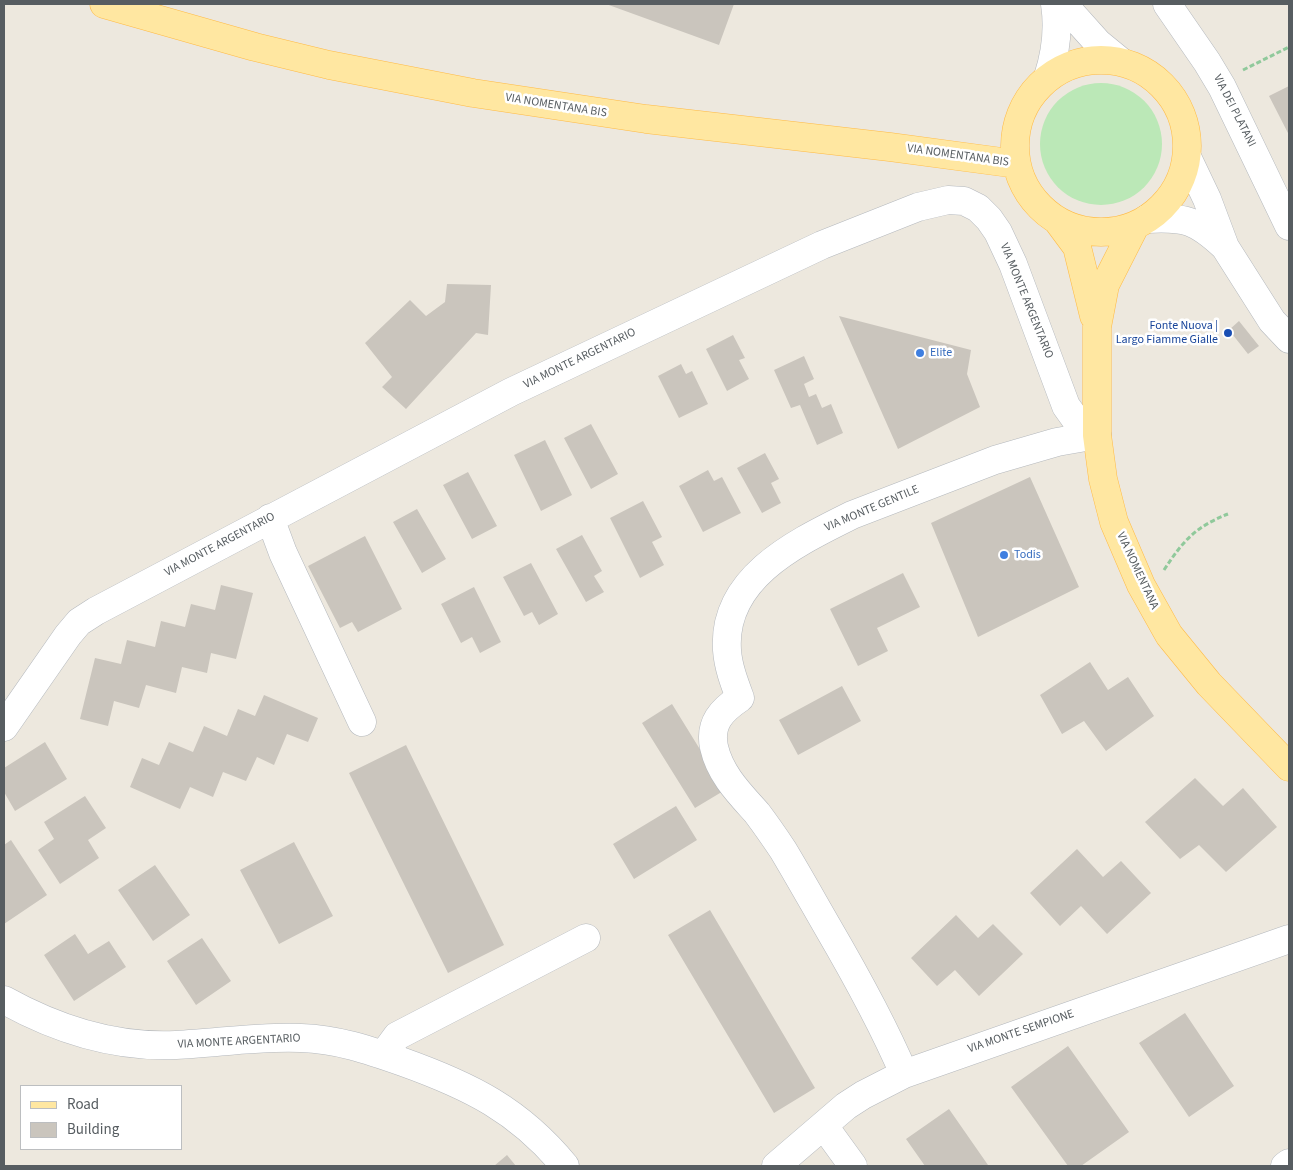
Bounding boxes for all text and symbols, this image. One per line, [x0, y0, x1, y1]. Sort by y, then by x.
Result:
street label: VIA DEI PLATANI [1210, 72, 1258, 150]
street label: VIA NOMENTANA BIS [504, 91, 608, 121]
street label: VIA NOMENTANA BIS [906, 142, 1010, 170]
street label: VIA MONTE ARGENTARIO [996, 241, 1056, 361]
place label: Fonte Nuova | Largo Fiamme Gialle [1116, 319, 1218, 347]
street label: VIA MONTE ARGENTARIO [522, 326, 638, 392]
marker: Fonte Nuova | Largo Fiamme Gialle [1222, 327, 1234, 339]
place label: Elite [930, 346, 952, 360]
marker: Elite [914, 347, 926, 359]
street label: VIA MONTE GENTILE [823, 483, 921, 535]
street label: VIA MONTE ARGENTARIO [162, 510, 278, 580]
street label: VIA NOMENTANA [1113, 530, 1161, 612]
place label: Todis [1014, 548, 1041, 562]
marker: Todis [998, 549, 1010, 561]
street label: VIA MONTE SEMPIONE [966, 1007, 1076, 1057]
street label: VIA MONTE ARGENTARIO [177, 1032, 301, 1052]
legend [20, 1085, 182, 1150]
text: Road [67, 1094, 99, 1115]
text: Building [67, 1119, 119, 1140]

